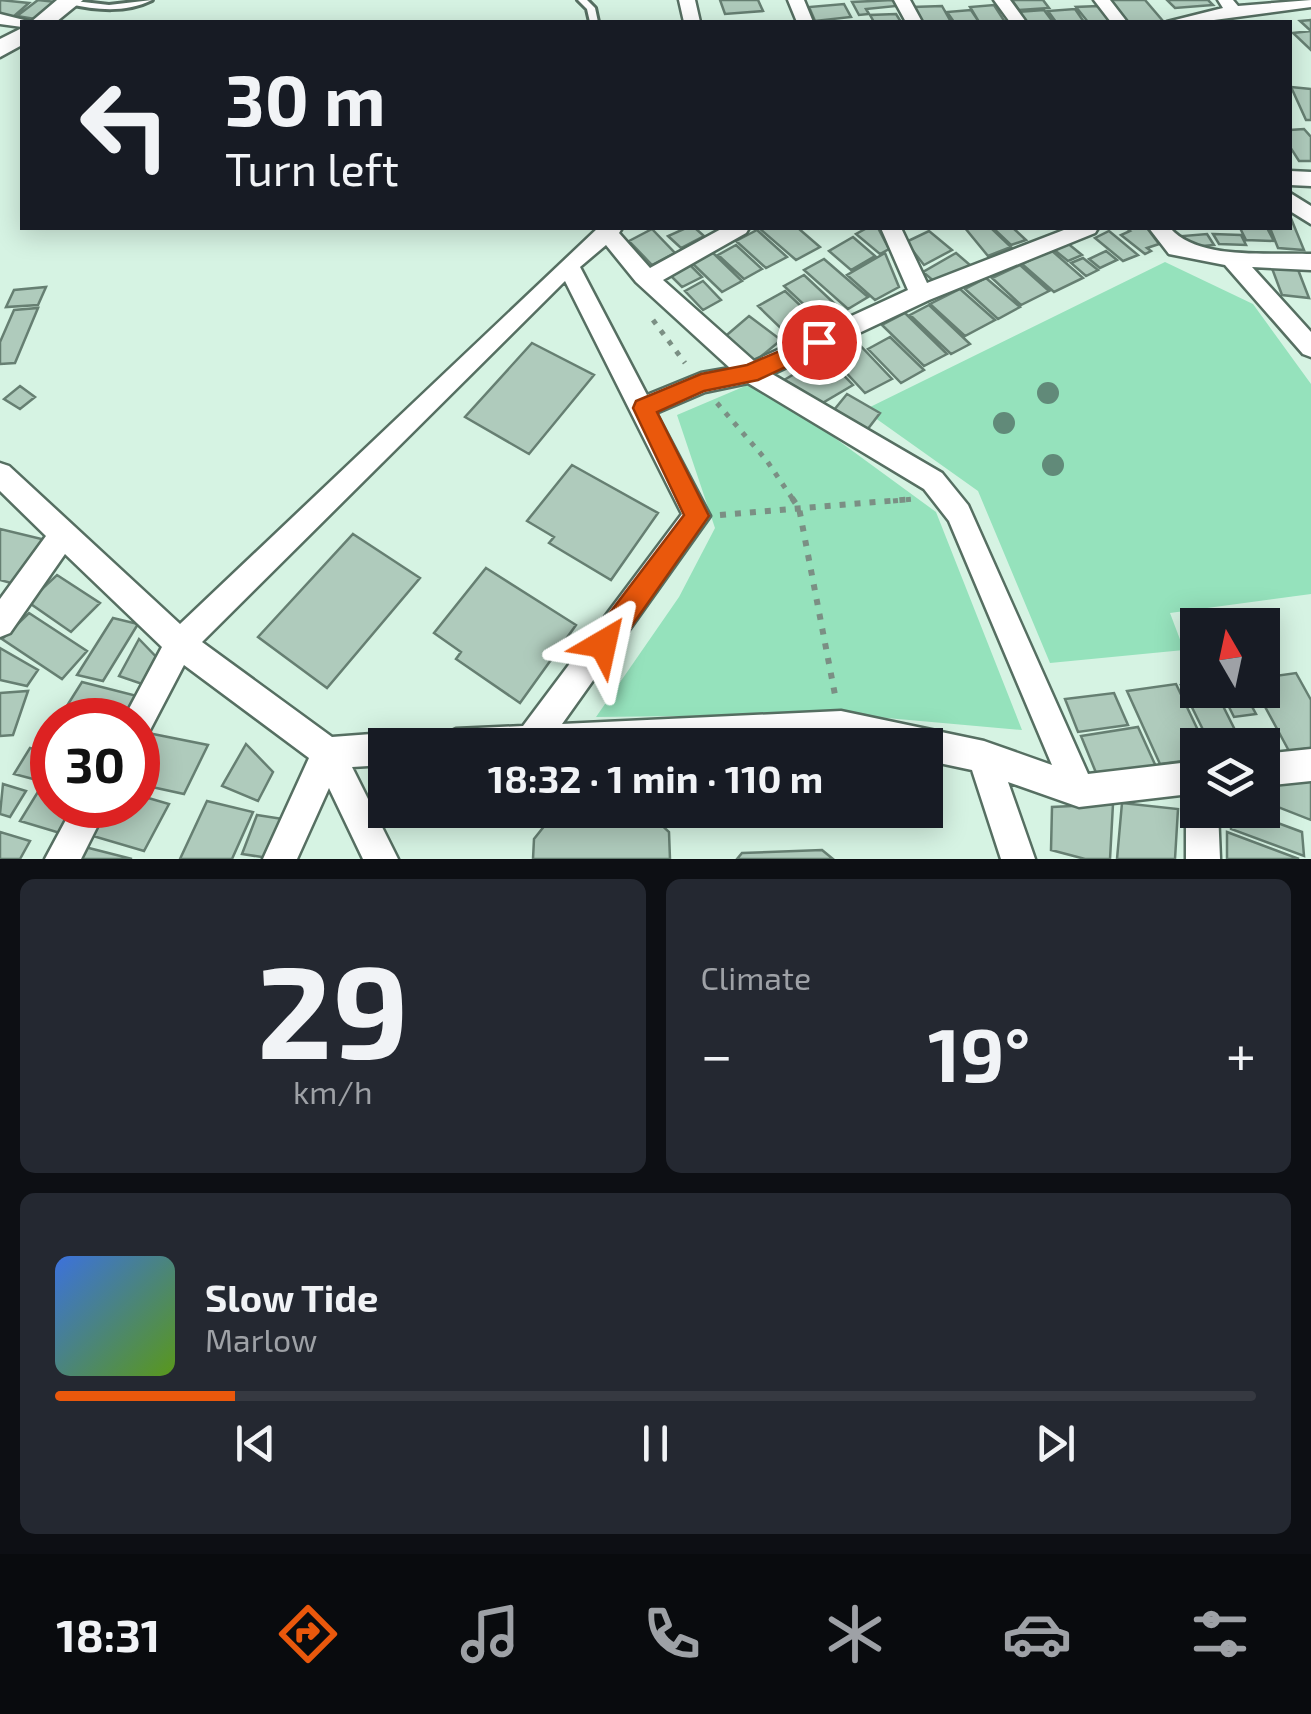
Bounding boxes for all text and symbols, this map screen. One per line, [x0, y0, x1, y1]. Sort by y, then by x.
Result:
text: 30 m [225, 56, 386, 140]
icon: left [60, 60, 190, 190]
text: Turn left [225, 141, 399, 195]
pin [777, 300, 862, 385]
icon: arrive [792, 315, 847, 370]
position arrow [551, 592, 655, 696]
north arrow [1180, 608, 1280, 708]
map controls [1180, 608, 1280, 828]
speed limit sign: 30 [30, 698, 160, 828]
button: layers [1180, 728, 1280, 828]
text: 18:32 · 1 min · 110 m [488, 755, 823, 801]
text: 29 [257, 929, 409, 1085]
text: Climate [701, 958, 811, 996]
text: 19° [928, 1007, 1030, 1097]
text: − [701, 1020, 733, 1086]
text: + [1226, 1020, 1256, 1086]
text: km/h [293, 1072, 372, 1110]
text: Slow Tide [205, 1274, 378, 1320]
text: Marlow [205, 1320, 317, 1358]
icon: previous [228, 1416, 283, 1471]
icon: pause [628, 1416, 683, 1471]
icon: next [1028, 1416, 1083, 1471]
icon: directions [273, 1599, 343, 1669]
icon: music [455, 1599, 525, 1669]
icon: phone [637, 1599, 707, 1669]
icon: climate [820, 1599, 890, 1669]
icon: car [1002, 1599, 1072, 1669]
icon: filters [1185, 1599, 1255, 1669]
text: 18:31 [56, 1607, 160, 1661]

